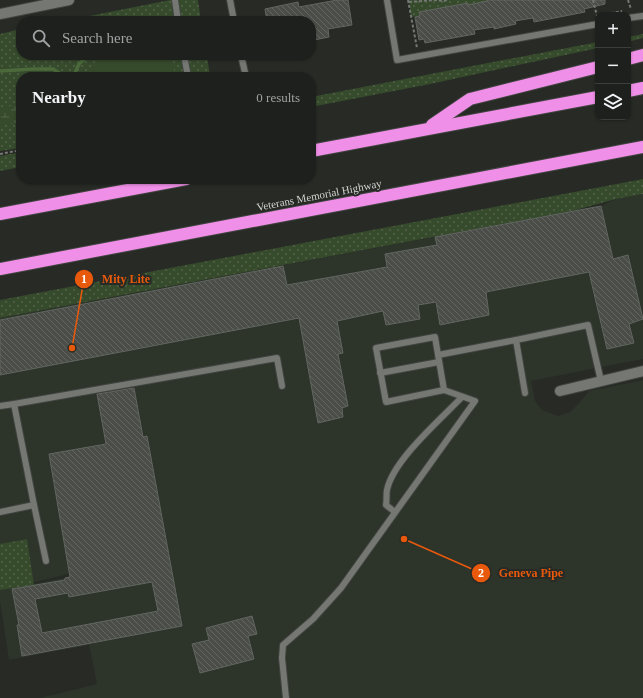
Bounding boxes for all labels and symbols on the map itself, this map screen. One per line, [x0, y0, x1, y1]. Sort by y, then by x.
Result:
street label: Veterans Memorial Highway [255, 177, 383, 213]
callout: Mity Lite [74, 267, 158, 291]
text: 1 [81, 272, 87, 286]
text: Mity Lite [102, 272, 151, 286]
callout: Geneva Pipe [471, 561, 571, 585]
text: 2 [478, 566, 484, 580]
text: Geneva Pipe [499, 566, 564, 580]

